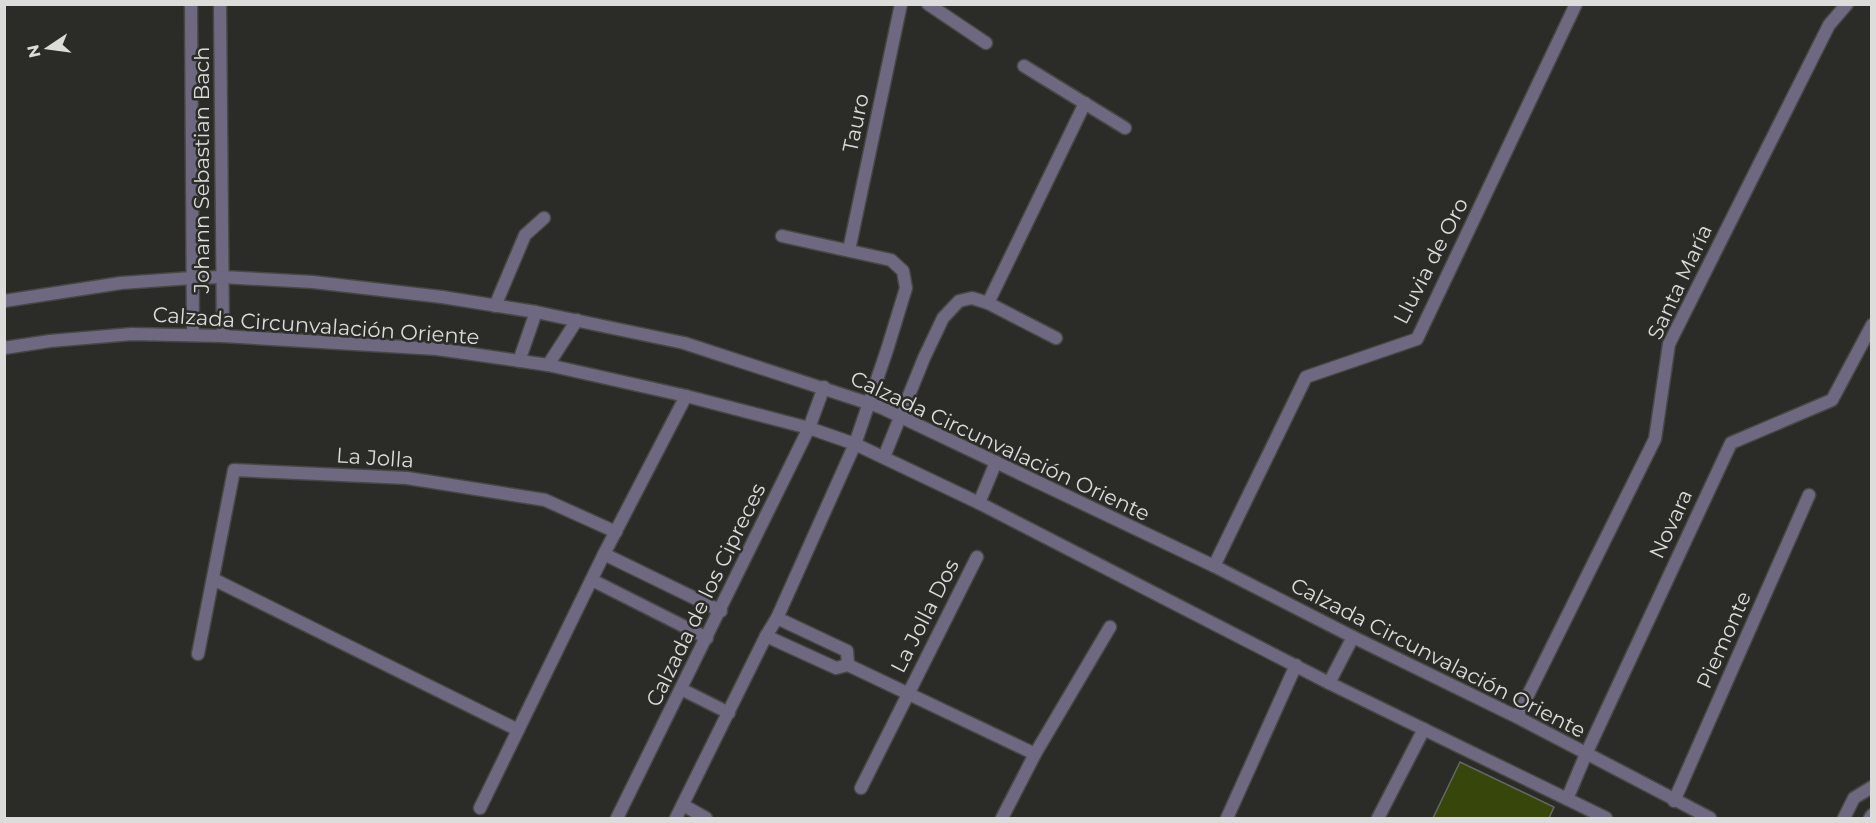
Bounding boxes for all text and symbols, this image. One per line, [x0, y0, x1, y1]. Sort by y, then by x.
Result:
north arrow [18, 18, 78, 78]
text: N [23, 43, 45, 60]
street label: Johann Sebastian Bach [189, 47, 214, 294]
street label: Tauro [837, 91, 874, 154]
street label: Lluvia de Oro [1388, 193, 1473, 328]
street label: Santa María [1642, 220, 1717, 343]
street label: Calzada Circunvalación Oriente [152, 302, 480, 349]
street label: Calzada Circunvalación Oriente [847, 365, 1154, 526]
street label: La Jolla [335, 442, 415, 473]
street label: Calzada de los Cipreces [641, 479, 771, 710]
street label: Novara [1644, 485, 1697, 562]
street label: La Jolla Dos [885, 555, 964, 677]
street label: Calzada Circunvalación Oriente [1287, 572, 1590, 743]
street label: Piemonte [1691, 587, 1756, 692]

